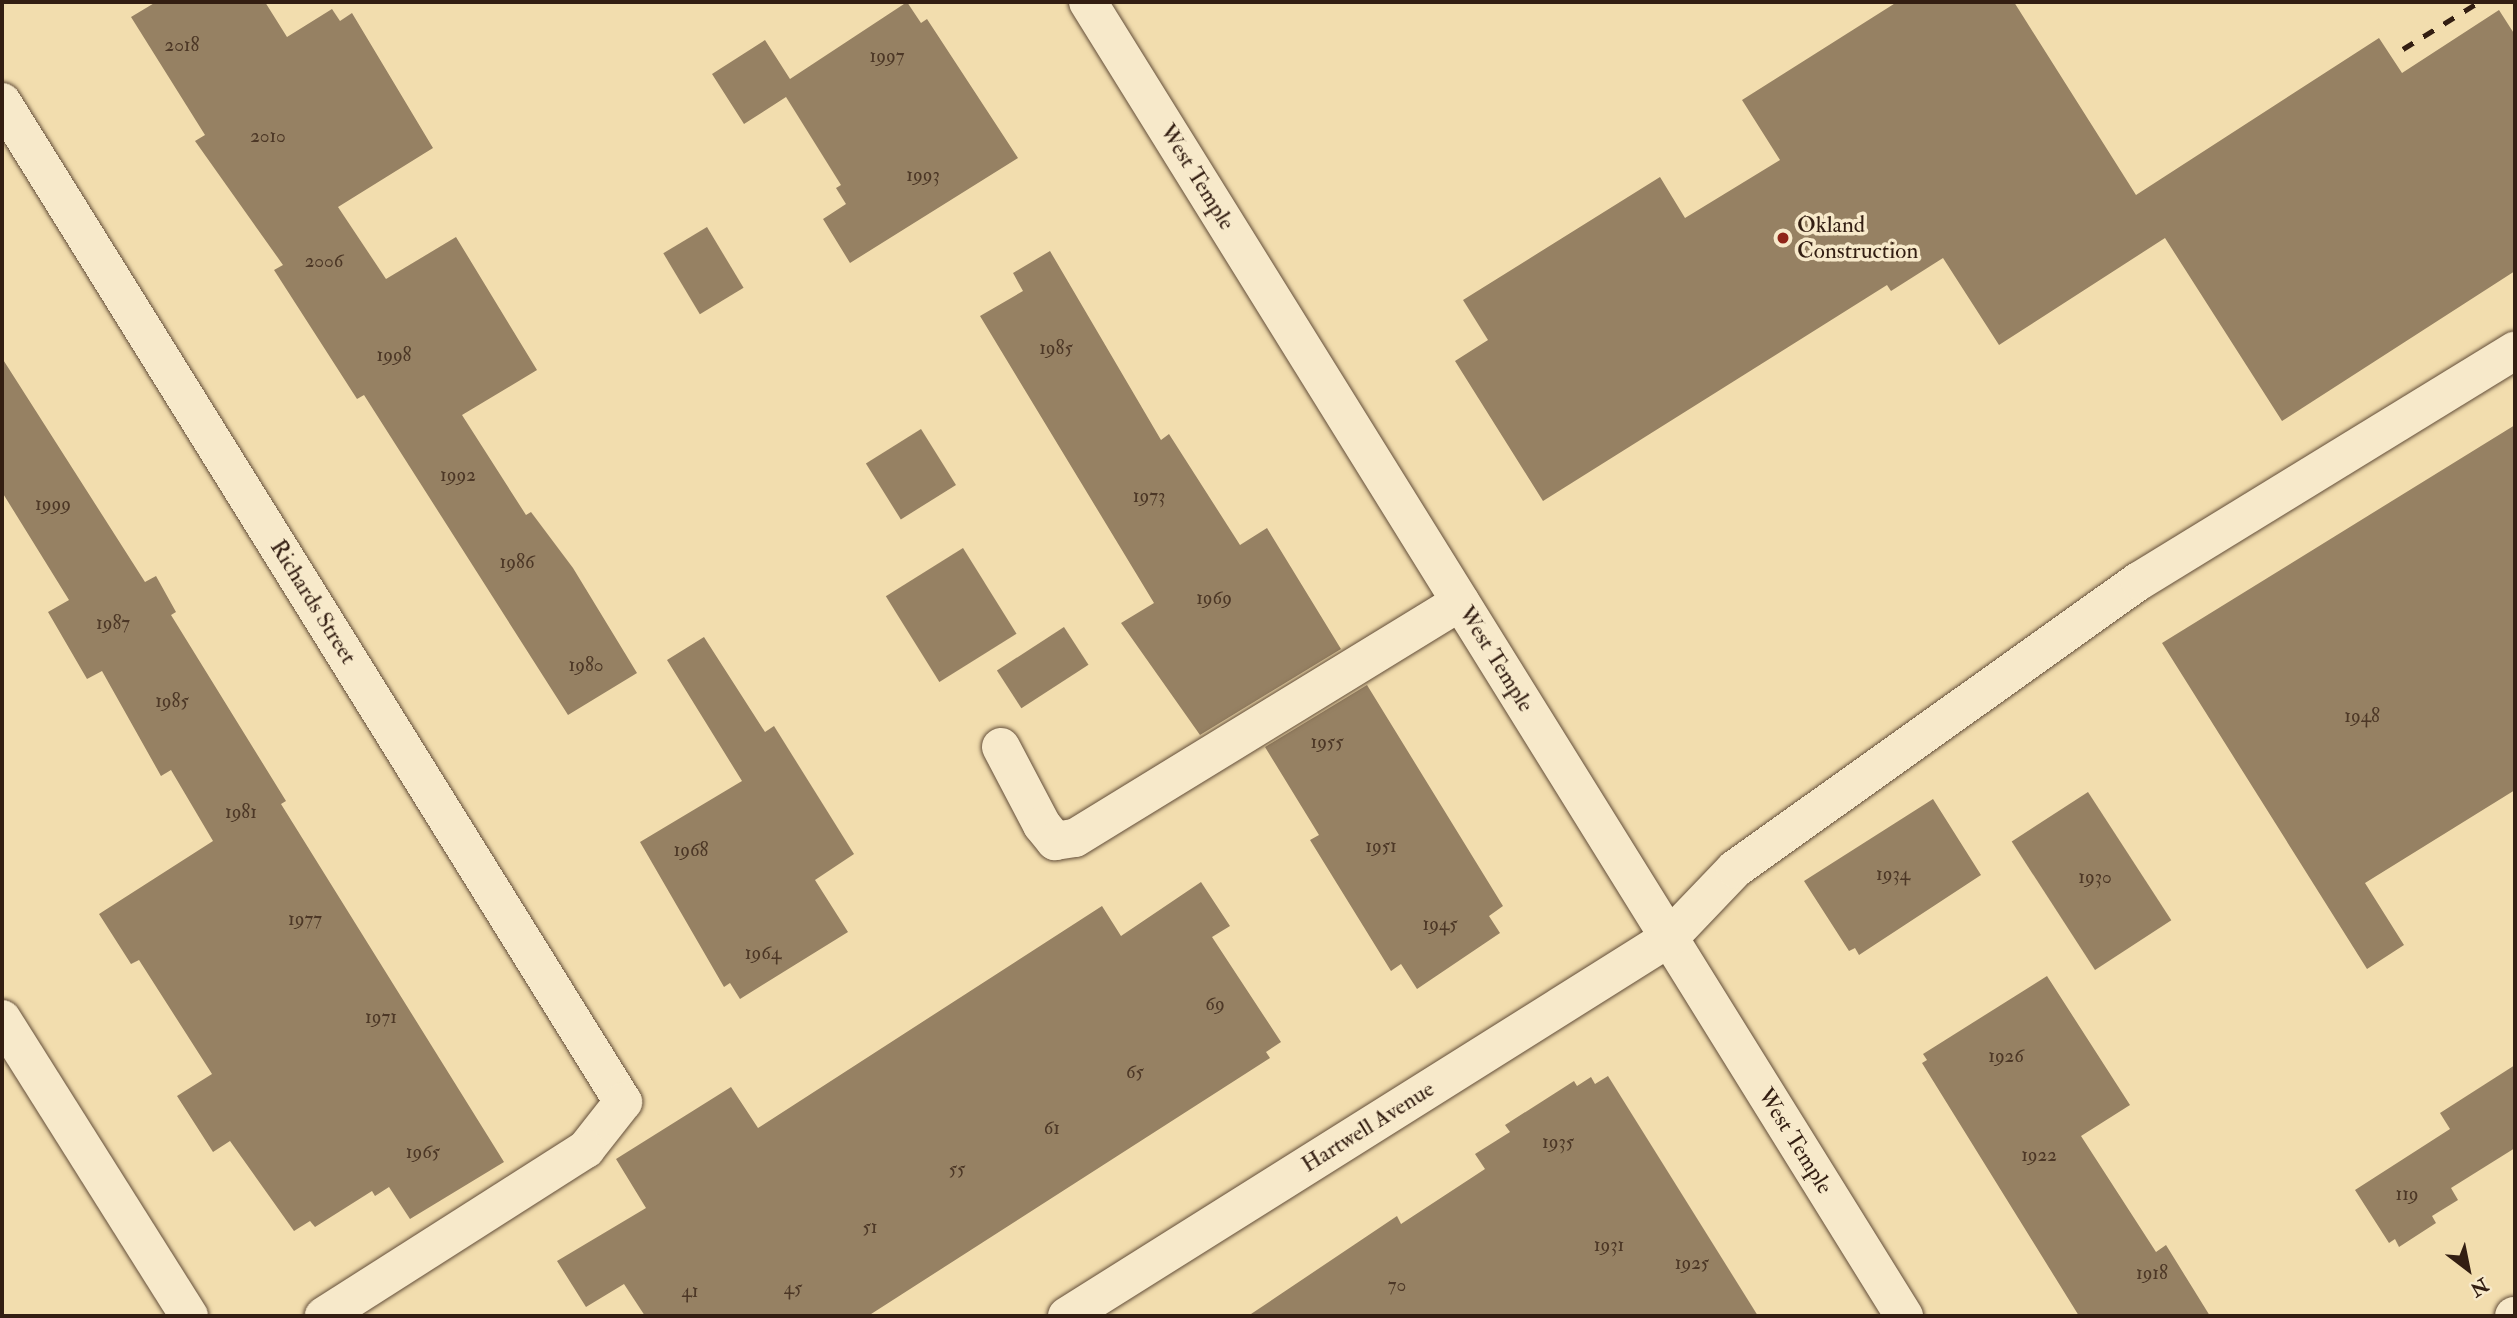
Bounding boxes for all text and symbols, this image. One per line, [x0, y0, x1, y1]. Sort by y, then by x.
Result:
house number: 2018 [165, 35, 199, 57]
house number: 1997 [870, 46, 904, 68]
street label: West Temple [1154, 119, 1240, 235]
house number: 2010 [250, 126, 286, 148]
house number: 1993 [906, 165, 940, 187]
place label: Okland Construction [1797, 211, 1918, 265]
marker: Okland Construction [1775, 230, 1791, 246]
house number: 2006 [305, 251, 343, 273]
house number: 1985 [1039, 338, 1073, 360]
house number: 1998 [376, 345, 412, 367]
house number: 1992 [440, 465, 476, 487]
house number: 1973 [1133, 486, 1165, 508]
house number: 1999 [35, 494, 71, 516]
street label: Richards Street [264, 535, 362, 669]
house number: 1986 [500, 552, 534, 574]
house number: 1969 [1196, 588, 1232, 610]
street label: West Temple [1453, 601, 1539, 717]
house number: 1987 [96, 613, 130, 635]
house number: 1980 [568, 655, 604, 677]
house number: 1985 [155, 691, 189, 713]
house number: 1948 [2344, 706, 2380, 728]
house number: 1955 [1310, 732, 1344, 754]
house number: 1981 [225, 802, 257, 824]
house number: 1951 [1365, 836, 1397, 858]
house number: 1968 [674, 840, 708, 862]
house number: 1934 [1876, 864, 1910, 886]
house number: 1930 [2078, 867, 2112, 889]
house number: 1977 [288, 909, 322, 931]
house number: 1945 [1422, 914, 1458, 936]
house number: 1964 [745, 943, 781, 965]
house number: 69 [1205, 994, 1225, 1016]
house number: 1971 [365, 1007, 397, 1029]
house number: 1926 [1988, 1046, 2024, 1068]
house number: 65 [1126, 1062, 1144, 1084]
street label: Hartwell Avenue [1297, 1075, 1439, 1179]
street label: West Temple [1752, 1083, 1838, 1199]
house number: 61 [1044, 1118, 1060, 1140]
house number: 1935 [1542, 1132, 1574, 1154]
house number: 1965 [406, 1142, 440, 1164]
house number: 1922 [2021, 1145, 2057, 1167]
house number: 55 [949, 1159, 965, 1181]
house number: 119 [2395, 1184, 2419, 1206]
house number: 51 [862, 1217, 878, 1239]
north arrow [2433, 1234, 2503, 1304]
house number: 1931 [1594, 1235, 1624, 1257]
house number: 1925 [1675, 1253, 1709, 1275]
house number: 1918 [2136, 1263, 2168, 1285]
text: N [2466, 1272, 2493, 1301]
house number: 70 [1388, 1275, 1406, 1297]
house number: 45 [784, 1278, 802, 1300]
house number: 41 [681, 1281, 699, 1303]

